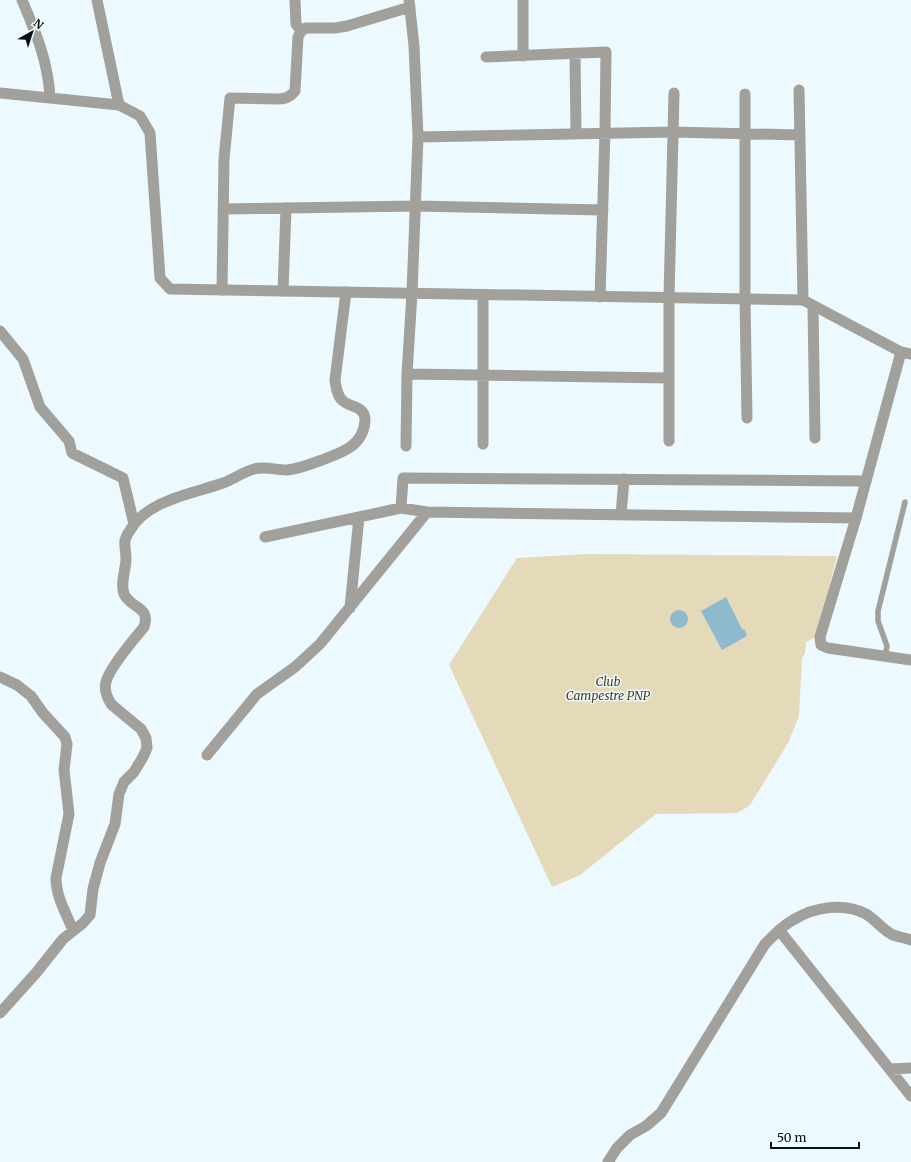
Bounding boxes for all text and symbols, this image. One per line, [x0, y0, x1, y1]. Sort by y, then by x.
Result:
north arrow [12, 12, 52, 52]
text: N [31, 16, 46, 33]
park label: Club Campestre PNP [566, 674, 651, 703]
scale bar [771, 1124, 859, 1150]
text: 50 m [777, 1130, 806, 1145]

